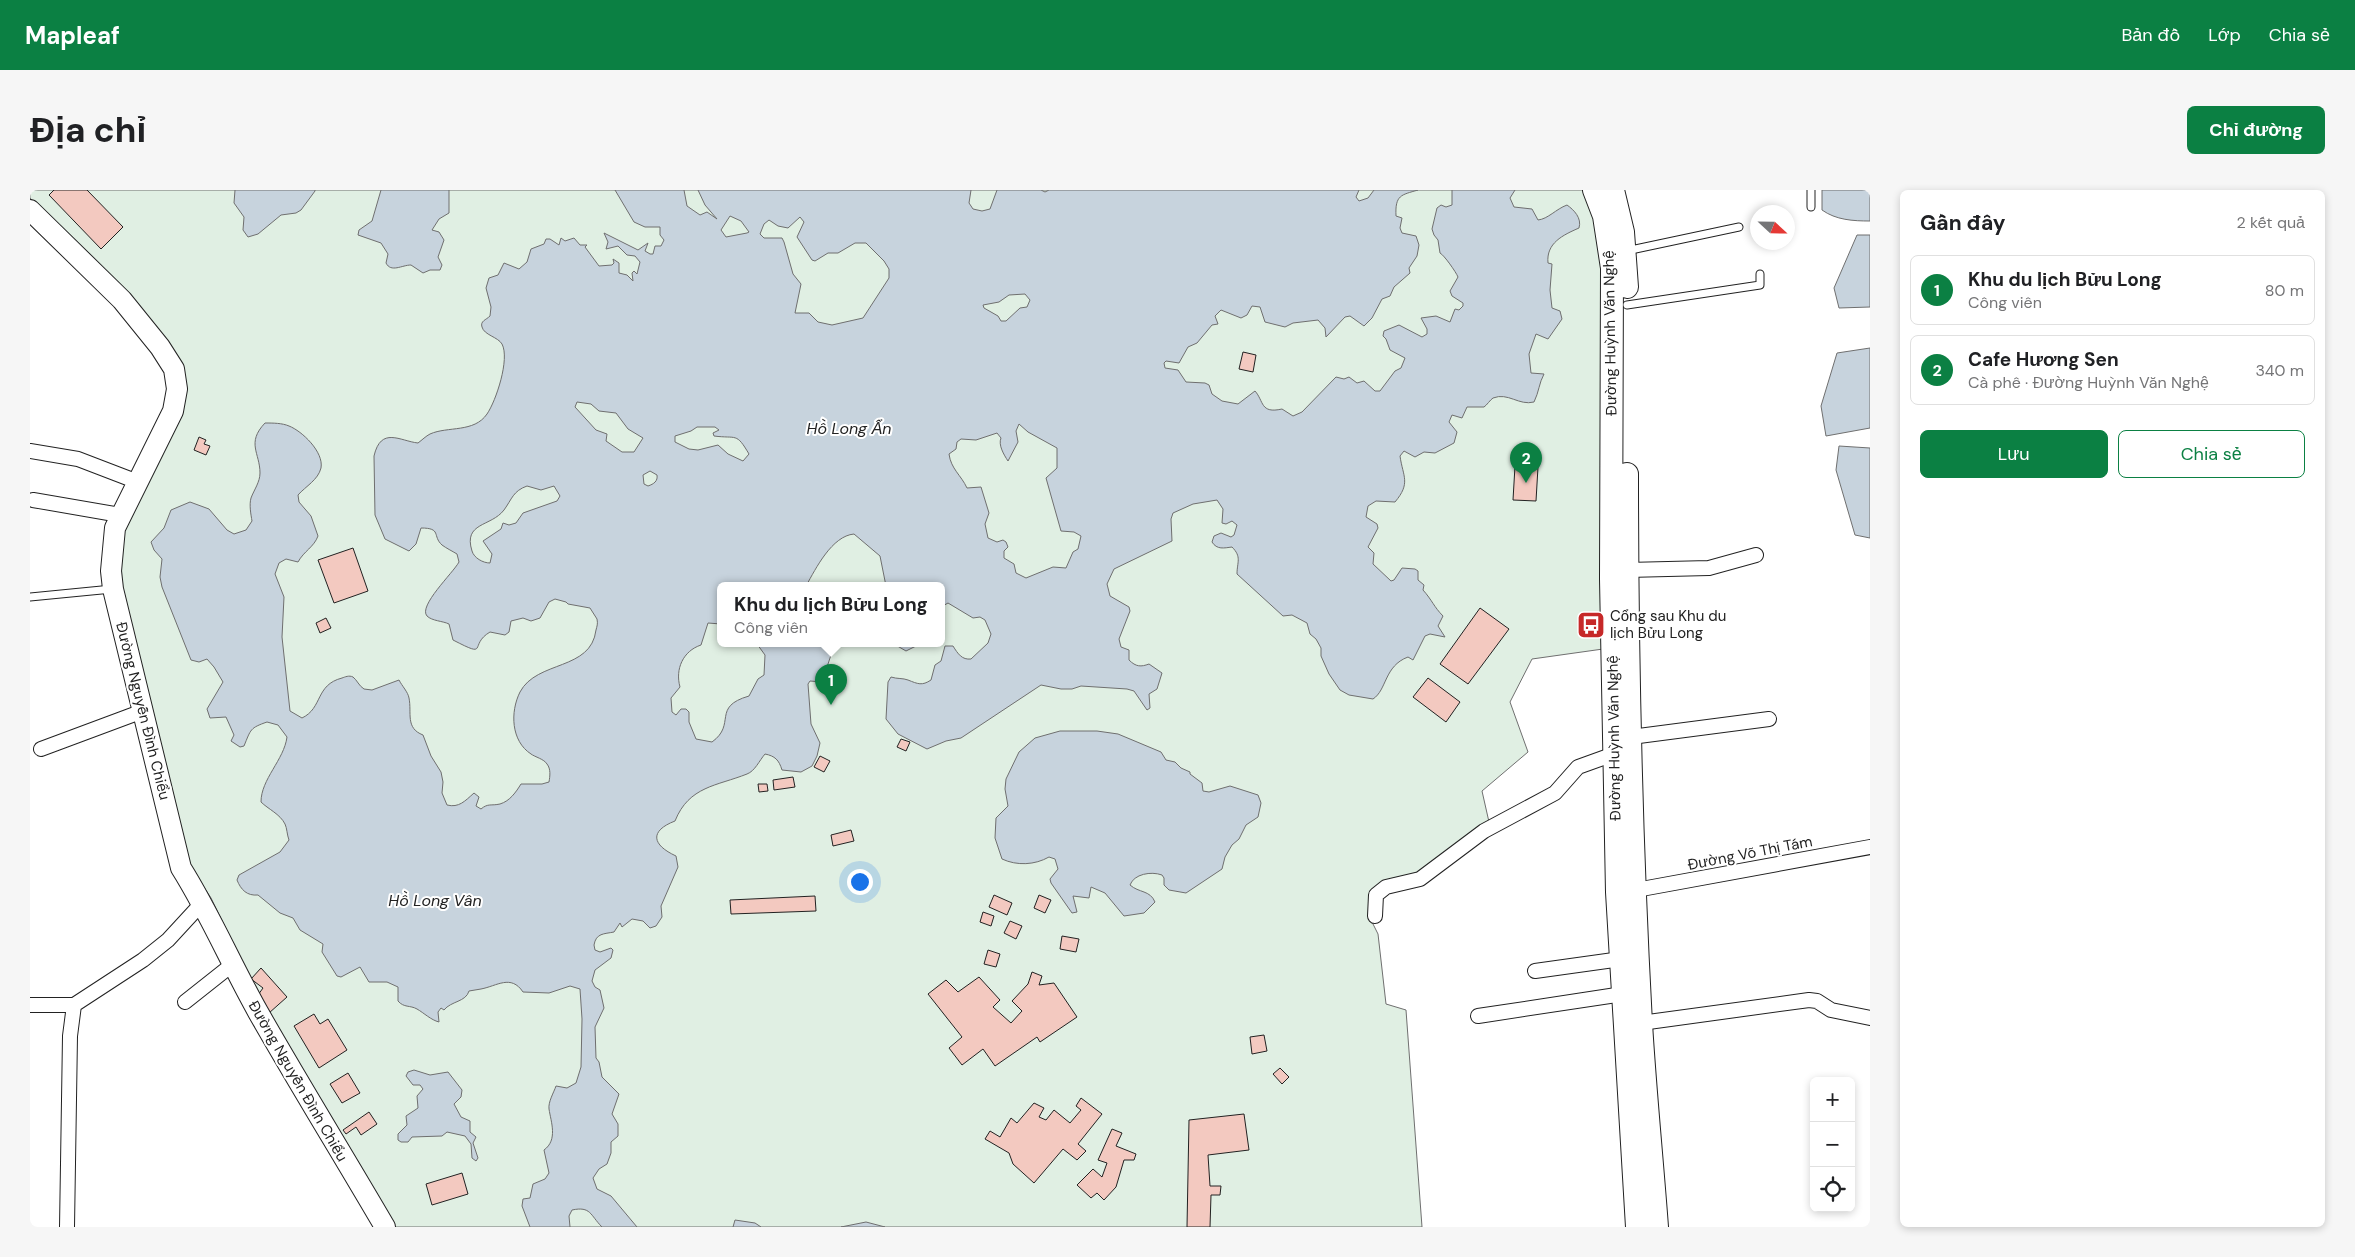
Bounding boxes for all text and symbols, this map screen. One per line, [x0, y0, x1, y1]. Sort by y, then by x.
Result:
text: Mapleaf [25, 20, 120, 51]
text: Bản đồ [2121, 23, 2180, 47]
text: Lớp [2208, 23, 2241, 47]
text: Chia sẻ [2269, 23, 2330, 47]
button: Chỉ đường [2187, 106, 2325, 154]
text: Địa chỉ [30, 107, 146, 153]
north arrow [1750, 205, 1795, 250]
text: Gần đây [1920, 209, 2006, 237]
text: 2 kết quả [2237, 212, 2305, 233]
street label: Đường Huỳnh Văn Nghệ [1599, 250, 1621, 416]
text: Khu du lịch Bửu Long [1968, 267, 2162, 292]
text: 1 [1934, 280, 1940, 301]
text: 80 m [2265, 280, 2304, 301]
text: Công viên [1968, 292, 2042, 313]
text: Cafe Hương Sen [1968, 347, 2119, 372]
text: 2 [1932, 360, 1942, 381]
text: 340 m [2255, 360, 2304, 381]
text: Cà phê · Đường Huỳnh Văn Nghệ [1968, 372, 2209, 393]
water label: Hồ Long Ẩn [806, 418, 892, 439]
button: Lưu [1920, 430, 2108, 478]
button: Chia sẻ [2118, 430, 2305, 478]
pin: 2 [1510, 442, 1542, 483]
popup [717, 582, 945, 647]
text: Khu du lịch Bửu Long [734, 592, 928, 617]
place label: Cổng sau Khu du lịch Bửu Long [1610, 606, 1726, 643]
bus stop icon: Cổng sau Khu du lịch Bửu Long [1576, 610, 1606, 640]
text: Công viên [734, 617, 808, 638]
street label: Đường Nguyễn Đình Chiểu [111, 620, 175, 802]
street label: Đường Huỳnh Văn Nghệ [1603, 655, 1625, 821]
pin: 1 [815, 664, 847, 705]
street label: Đường Võ Thị Tám [1686, 831, 1814, 875]
your location [847, 869, 873, 895]
water label: Hồ Long Vân [388, 890, 482, 911]
street label: Đường Nguyễn Đình Chiểu [244, 997, 352, 1165]
map controls [1810, 1077, 1855, 1212]
button: + [1810, 1077, 1855, 1122]
button: − [1810, 1122, 1855, 1167]
button: locate [1810, 1167, 1855, 1212]

